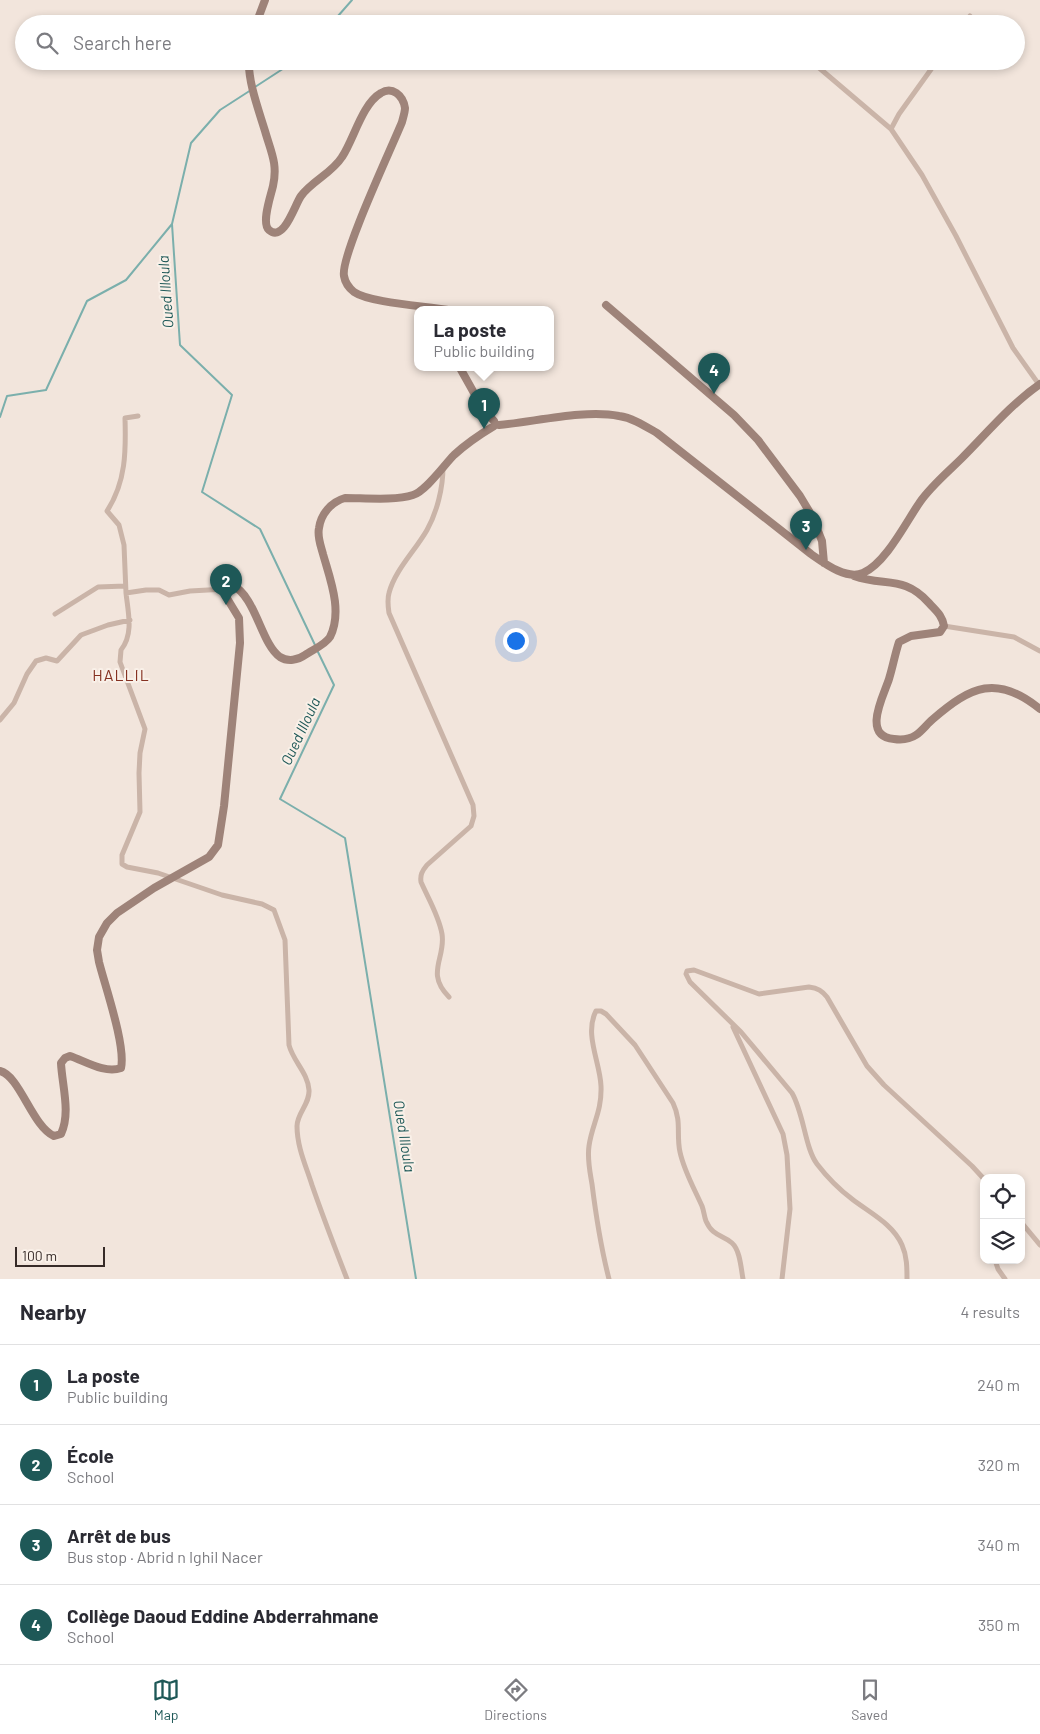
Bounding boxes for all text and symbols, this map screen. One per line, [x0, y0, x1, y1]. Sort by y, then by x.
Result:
search box [15, 15, 1025, 70]
icon: search [33, 29, 61, 57]
text: Search here [73, 31, 172, 54]
water label: Oued Illoula [153, 255, 177, 329]
popup [414, 306, 554, 371]
text: La poste [433, 318, 506, 341]
text: Public building [433, 341, 535, 360]
pin: 4 [698, 353, 730, 394]
pin: 1 [468, 388, 500, 429]
pin: 3 [790, 509, 822, 550]
pin: 2 [210, 564, 242, 605]
your location [503, 628, 529, 654]
district label: HALLIL [92, 665, 150, 684]
water label: Oued Illoula [276, 694, 324, 768]
water label: Oued Illoula [390, 1099, 420, 1173]
map controls [980, 1174, 1025, 1264]
button: locate [980, 1174, 1025, 1219]
button: layers [980, 1219, 1025, 1264]
scale bar [15, 1244, 105, 1267]
text: 100 m [22, 1247, 57, 1264]
text: Nearby [20, 1299, 86, 1324]
text: 4 results [960, 1302, 1020, 1321]
text: La poste [67, 1364, 140, 1387]
text: 1 [33, 1375, 39, 1394]
text: 240 m [977, 1375, 1020, 1394]
text: Public building [67, 1387, 168, 1406]
text: École [67, 1444, 114, 1467]
text: 2 [32, 1455, 40, 1474]
text: 320 m [978, 1455, 1020, 1474]
text: School [67, 1467, 114, 1486]
text: Arrêt de bus [67, 1524, 171, 1547]
text: 3 [32, 1535, 40, 1554]
text: 340 m [977, 1535, 1020, 1554]
text: Bus stop · Abrid n Ighil Nacer [67, 1547, 263, 1566]
text: Collège Daoud Eddine Abderrahmane [67, 1604, 379, 1627]
text: 4 [31, 1615, 41, 1634]
text: 350 m [978, 1615, 1020, 1634]
text: School [67, 1627, 114, 1646]
tab: Map [152, 1676, 180, 1723]
tab: Directions [484, 1676, 547, 1723]
tab: Saved [851, 1676, 888, 1723]

